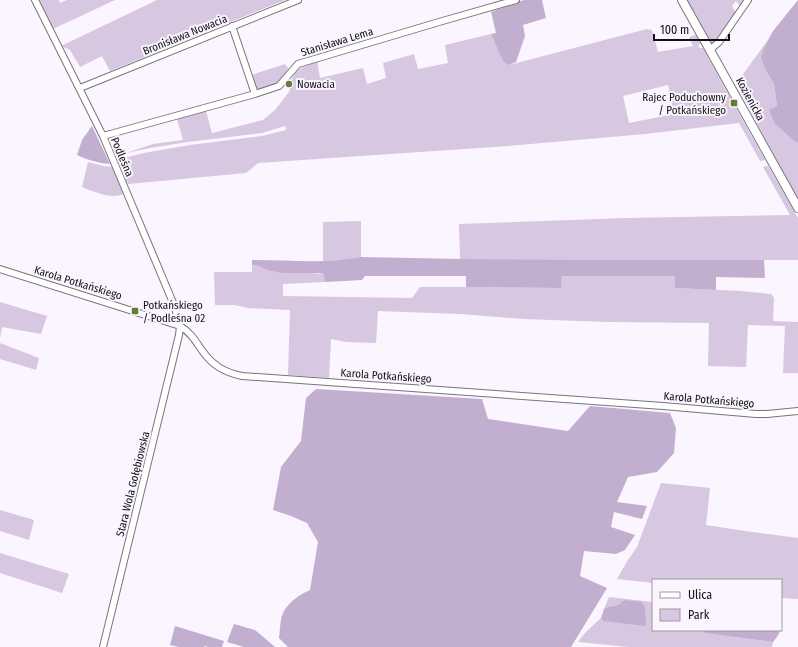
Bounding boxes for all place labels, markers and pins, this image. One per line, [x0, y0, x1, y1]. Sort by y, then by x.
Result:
place label: Nowacia [297, 78, 335, 91]
marker: Nowacia [284, 79, 294, 89]
place label: Rajec Poduchowny / Potkańskiego [642, 91, 726, 117]
marker: Rajec Poduchowny / Potkańskiego [729, 98, 739, 108]
place label: Potkańskiego / Podleśna 02 [143, 299, 205, 325]
marker: Potkańskiego / Podleśna 02 [130, 306, 140, 316]

